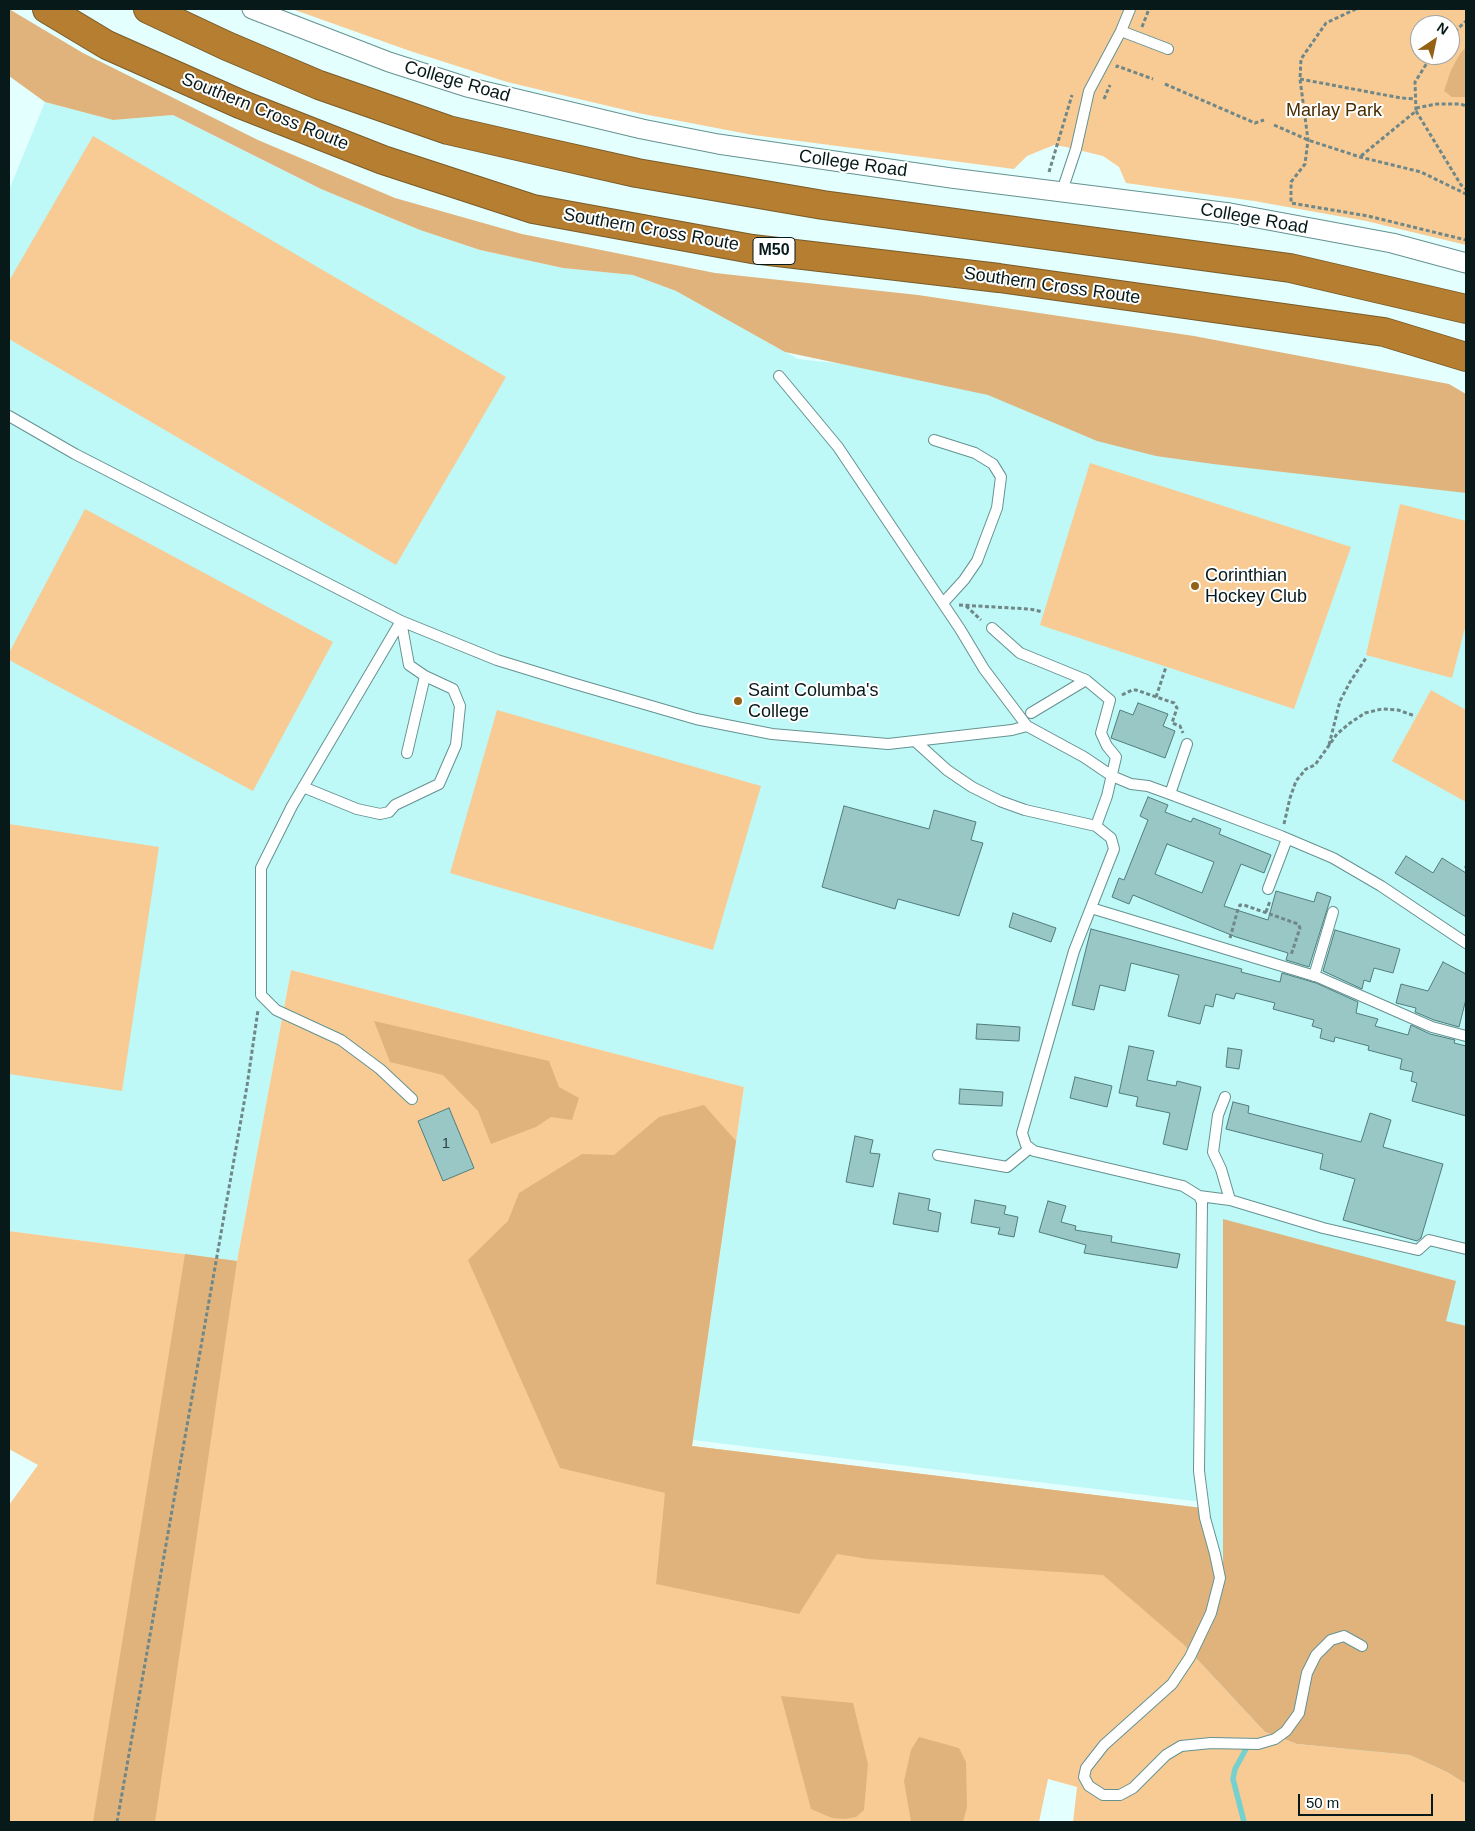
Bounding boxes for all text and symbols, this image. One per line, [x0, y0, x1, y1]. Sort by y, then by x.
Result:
north arrow [1410, 15, 1460, 65]
text: N [1434, 19, 1451, 38]
street label: College Road [402, 57, 512, 107]
street label: Southern Cross Route [178, 69, 352, 155]
park label: Marlay Park [1286, 100, 1382, 122]
street label: College Road [797, 146, 909, 182]
street label: College Road [1198, 199, 1310, 239]
street label: Southern Cross Route [561, 204, 741, 256]
road number: M50 [753, 238, 795, 264]
street label: Southern Cross Route [962, 263, 1142, 309]
place label: Corinthian Hockey Club [1205, 565, 1307, 608]
marker: Corinthian Hockey Club [1189, 580, 1201, 592]
place label: Saint Columba's College [748, 680, 878, 722]
marker: Saint Columba's College [732, 695, 744, 707]
house number: 1 [442, 1135, 450, 1153]
scale bar [1300, 1784, 1435, 1816]
text: 50 m [1306, 1794, 1339, 1811]

